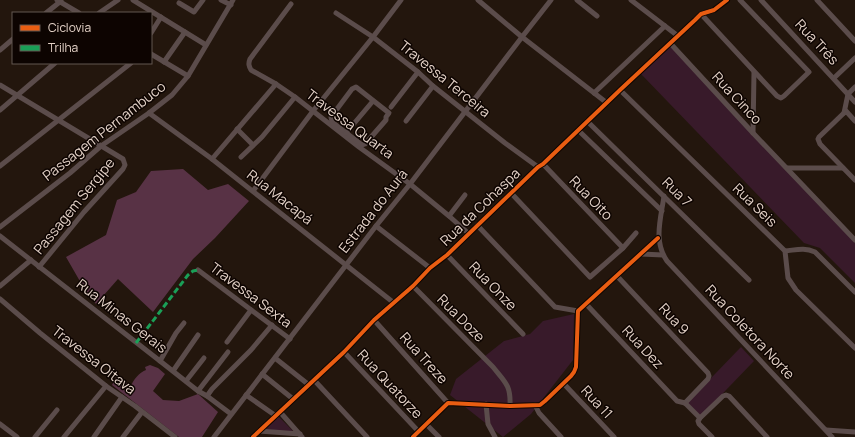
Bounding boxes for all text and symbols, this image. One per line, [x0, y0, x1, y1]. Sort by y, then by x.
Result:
legend [12, 12, 152, 64]
street label: Rua Três [791, 15, 843, 69]
text: Ciclovia [48, 19, 91, 36]
street label: Travessa Terceira [396, 36, 495, 121]
text: Trilha [48, 39, 78, 56]
street label: Rua Cinco [708, 67, 767, 128]
street label: Passagem Pernambuco [38, 77, 169, 185]
street label: Travessa Quarta [303, 84, 398, 163]
street label: Passagem Sergipe [29, 153, 118, 258]
street label: Rua da Cohaspa [436, 164, 524, 250]
street label: Rua Macapá [243, 165, 317, 228]
street label: Estrada do Aurá [334, 165, 411, 257]
street label: Rua Oito [566, 171, 617, 224]
street label: Rua 7 [658, 173, 696, 211]
street label: Rua Seis [729, 179, 782, 231]
street label: Rua Onze [465, 257, 521, 314]
street label: Travessa Sexta [207, 258, 296, 332]
street label: Rua Minas Gerais [73, 274, 172, 357]
street label: Rua Coletora Norte [702, 280, 799, 383]
street label: Rua Doze [433, 290, 489, 346]
street label: Rua 9 [655, 299, 694, 338]
street label: Travessa Oitava [49, 321, 140, 398]
street label: Rua Dez [618, 321, 668, 372]
street label: Rua Treze [396, 328, 453, 388]
street label: Rua Quatorze [354, 345, 427, 422]
street label: Rua 11 [577, 381, 617, 422]

